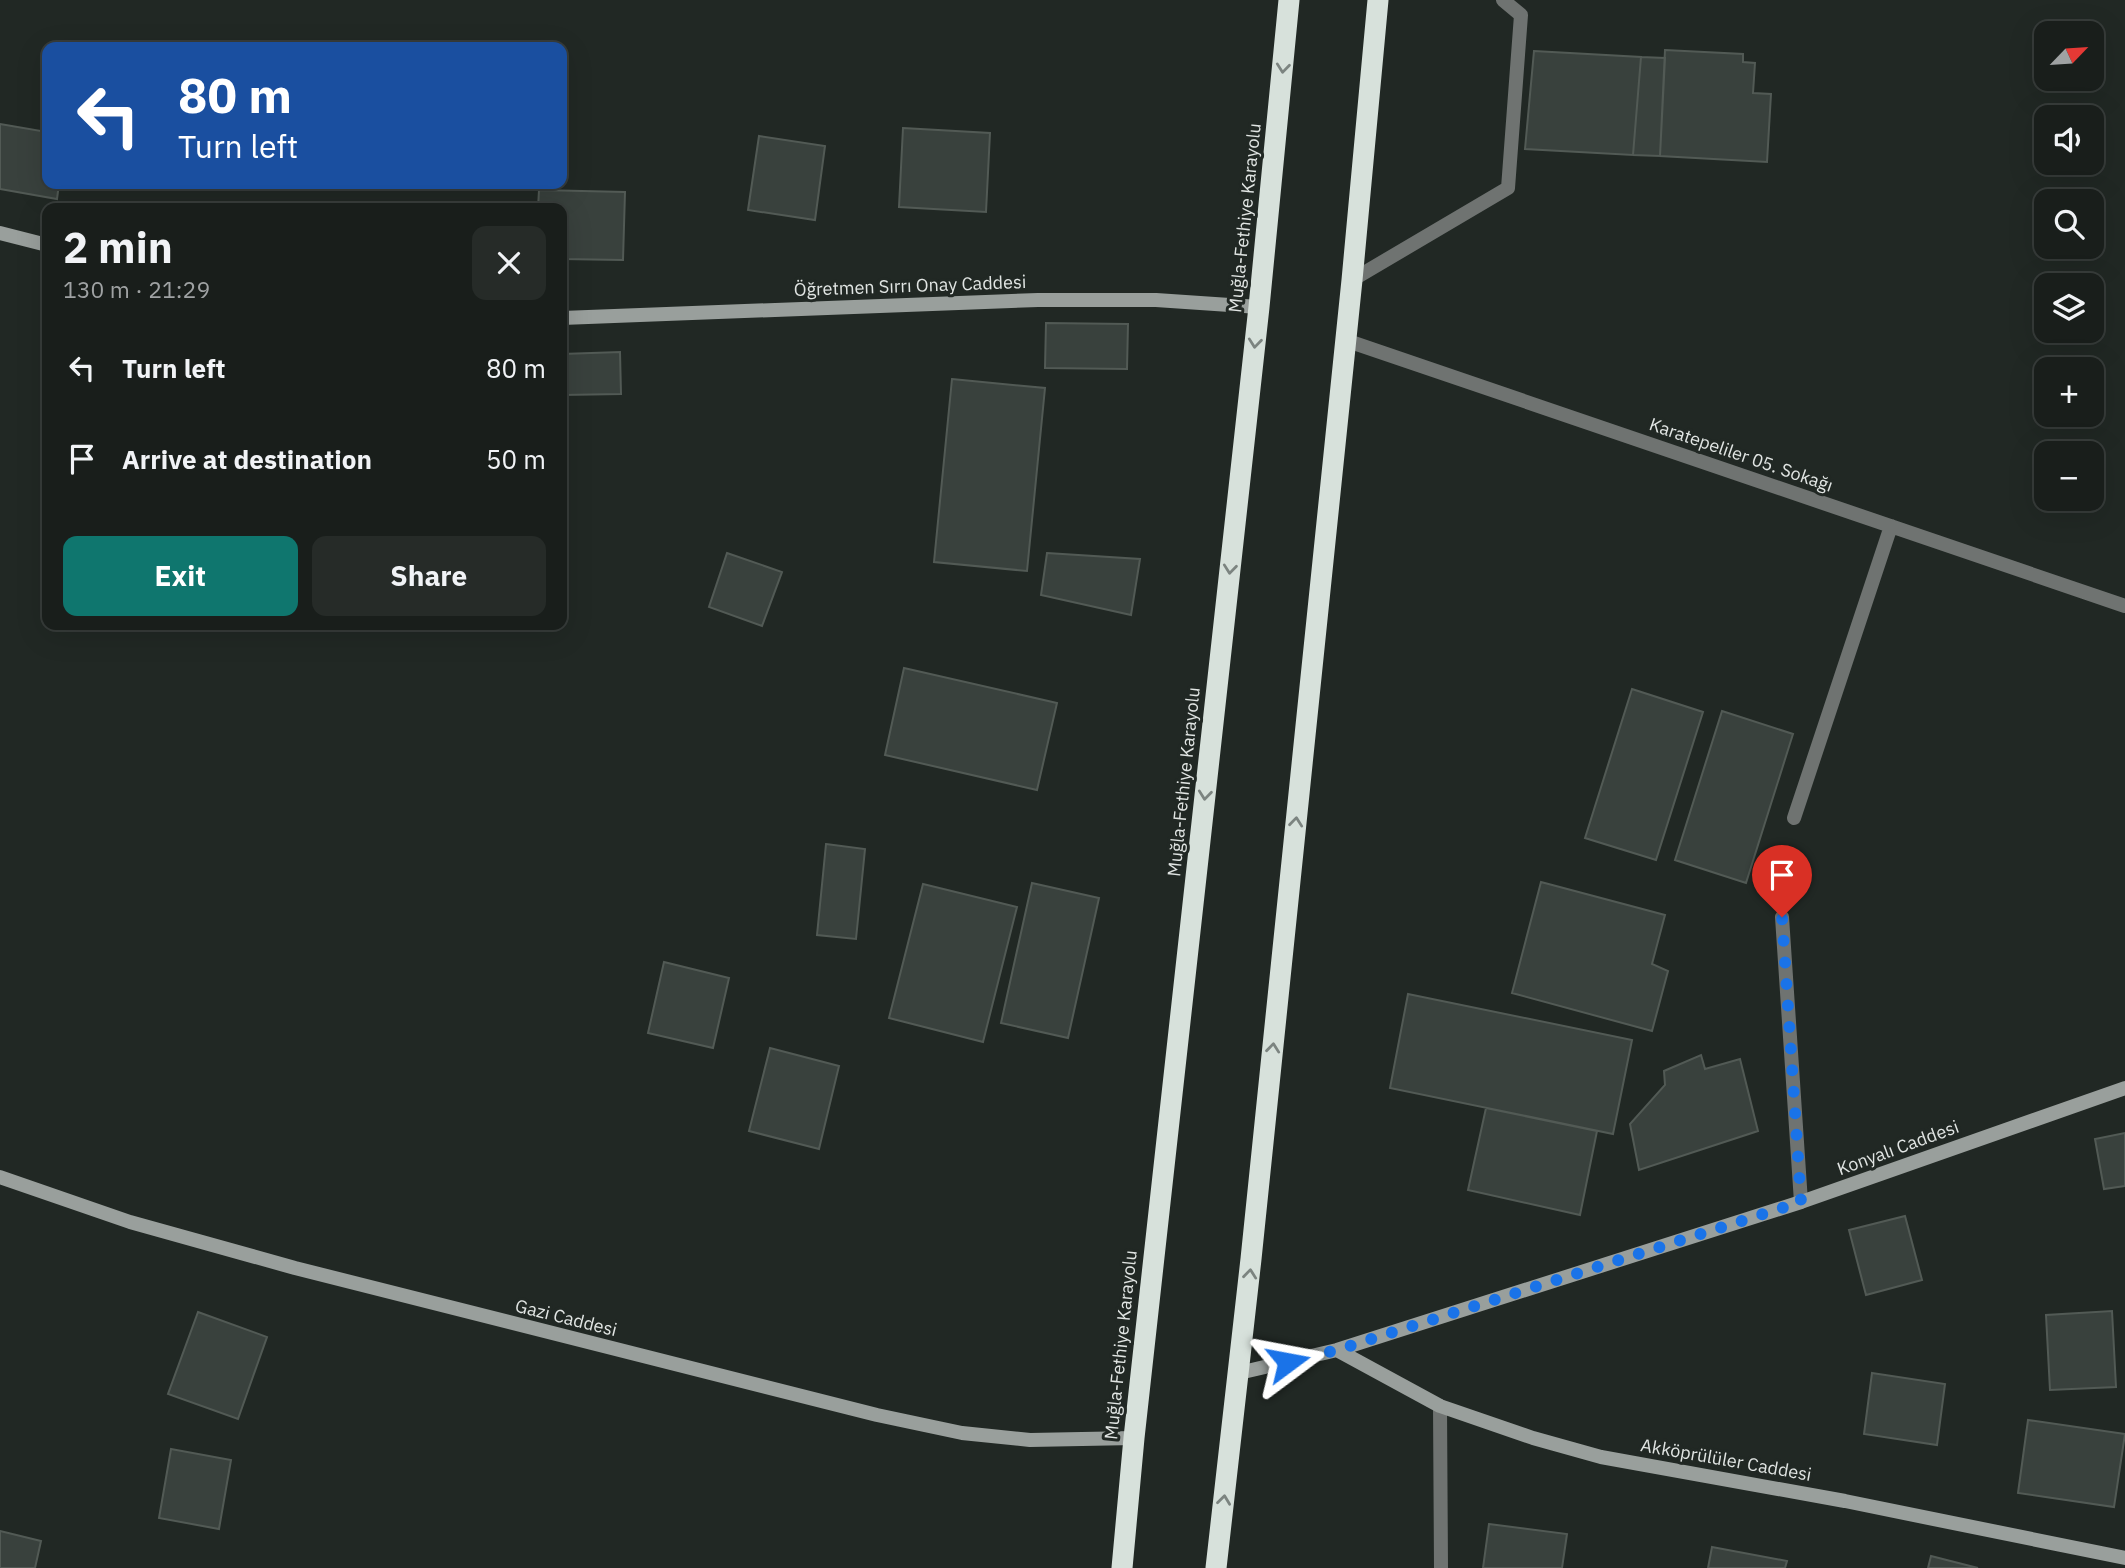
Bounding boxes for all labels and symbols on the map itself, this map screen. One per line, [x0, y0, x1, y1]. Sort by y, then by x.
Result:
north arrow [2034, 21, 2104, 91]
one-way arrow [1275, 62, 1290, 74]
street label: Muğla-Fethiye Karayolu [1223, 122, 1266, 314]
street label: Öğretmen Sırrı Onay Caddesi [793, 270, 1027, 301]
one-way arrow [1248, 337, 1263, 349]
street label: Karatepeliler 05. Sokağı [1646, 412, 1836, 497]
one-way arrow [1223, 563, 1238, 575]
street label: Muğla-Fethiye Karayolu [1162, 686, 1205, 878]
one-way arrow [1198, 789, 1213, 801]
one-way arrow [1288, 816, 1303, 827]
pin [1752, 845, 1812, 917]
one-way arrow [1265, 1042, 1280, 1053]
street label: Konyalı Caddesi [1834, 1115, 1962, 1180]
street label: Muğla-Fethiye Karayolu [1099, 1249, 1142, 1441]
one-way arrow [1242, 1268, 1257, 1280]
street label: Gazi Caddesi [513, 1294, 619, 1341]
position arrow [1251, 1325, 1325, 1399]
street label: Akköprülüler Caddesi [1639, 1433, 1813, 1486]
one-way arrow [1217, 1494, 1232, 1506]

